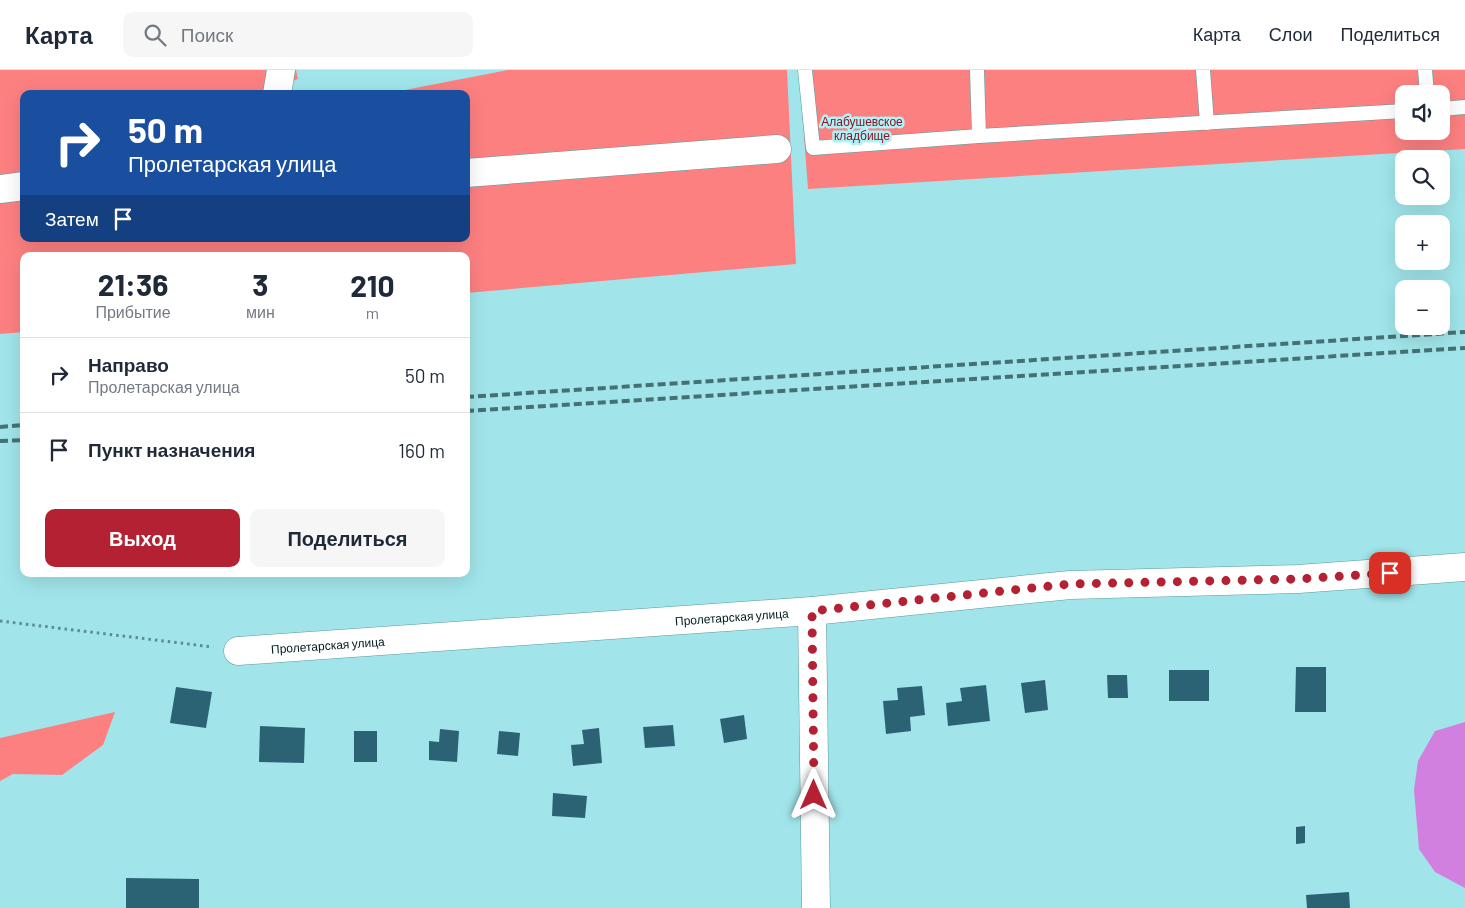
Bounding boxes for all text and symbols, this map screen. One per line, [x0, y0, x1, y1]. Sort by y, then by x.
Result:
search box [123, 12, 473, 57]
text: Карта [25, 20, 93, 49]
icon: search [141, 21, 169, 49]
text: Поиск [181, 23, 233, 46]
text: Карта [1193, 23, 1241, 45]
text: Слои [1269, 23, 1313, 45]
text: Поделиться [1341, 23, 1440, 45]
map controls [1395, 85, 1450, 335]
button: sound [1395, 85, 1450, 140]
text: 50 m [128, 108, 203, 150]
icon: right [45, 110, 110, 175]
park label: Алабушевское кладбище [821, 114, 903, 143]
text: Пролетарская улица [128, 150, 337, 176]
button: search [1395, 150, 1450, 205]
icon: arrive [109, 205, 137, 233]
text: Затем [45, 207, 99, 230]
button: + [1395, 215, 1450, 270]
text: 21:36 [98, 266, 168, 302]
text: 3 [252, 266, 269, 302]
text: 210 [350, 267, 395, 303]
button: − [1395, 280, 1450, 335]
text: Прибытие [95, 302, 171, 321]
text: мин [246, 302, 275, 321]
text: m [366, 303, 379, 322]
text: Направо [88, 353, 169, 376]
icon: right [45, 361, 73, 389]
text: 50 m [405, 364, 445, 387]
text: Пролетарская улица [88, 377, 240, 396]
icon: arrive [45, 436, 73, 464]
text: Пункт назначения [88, 438, 255, 461]
text: 160 m [398, 439, 445, 462]
button: Выход [45, 509, 240, 567]
button: Поделиться [250, 509, 445, 567]
pin [1369, 552, 1411, 594]
icon: arrive [1376, 559, 1404, 587]
street label: Пролетарская улица [674, 606, 789, 628]
street label: Пролетарская улица [270, 634, 385, 656]
position arrow [787, 768, 839, 820]

